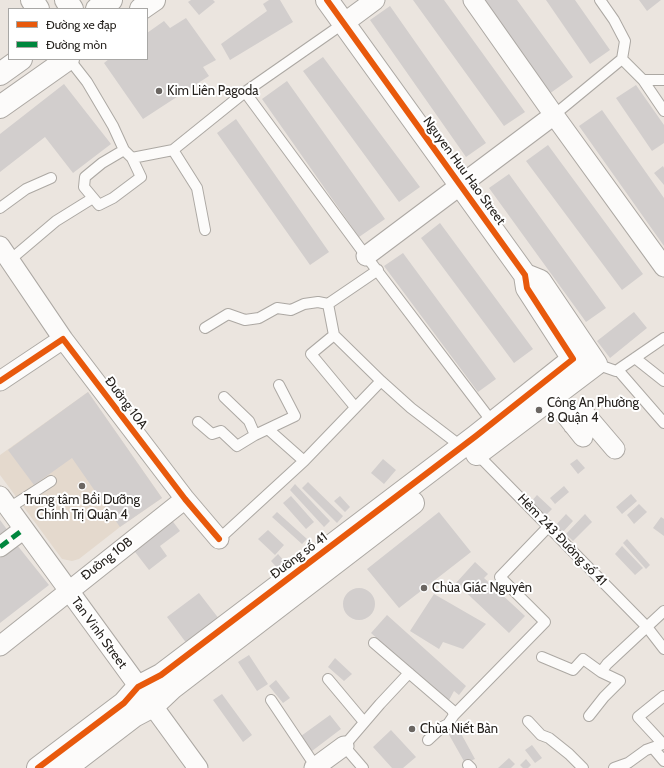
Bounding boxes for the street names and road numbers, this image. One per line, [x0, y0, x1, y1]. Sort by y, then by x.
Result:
street label: Nguyen Huu Hao Street [420, 114, 508, 228]
street label: Đường 10A [101, 374, 151, 432]
street label: Hẻm 243 Đường số 41 [514, 491, 610, 589]
street label: Đường số 41 [267, 530, 331, 582]
street label: Đường 10B [78, 534, 136, 584]
street label: Tan Vinh Street [68, 594, 130, 672]

